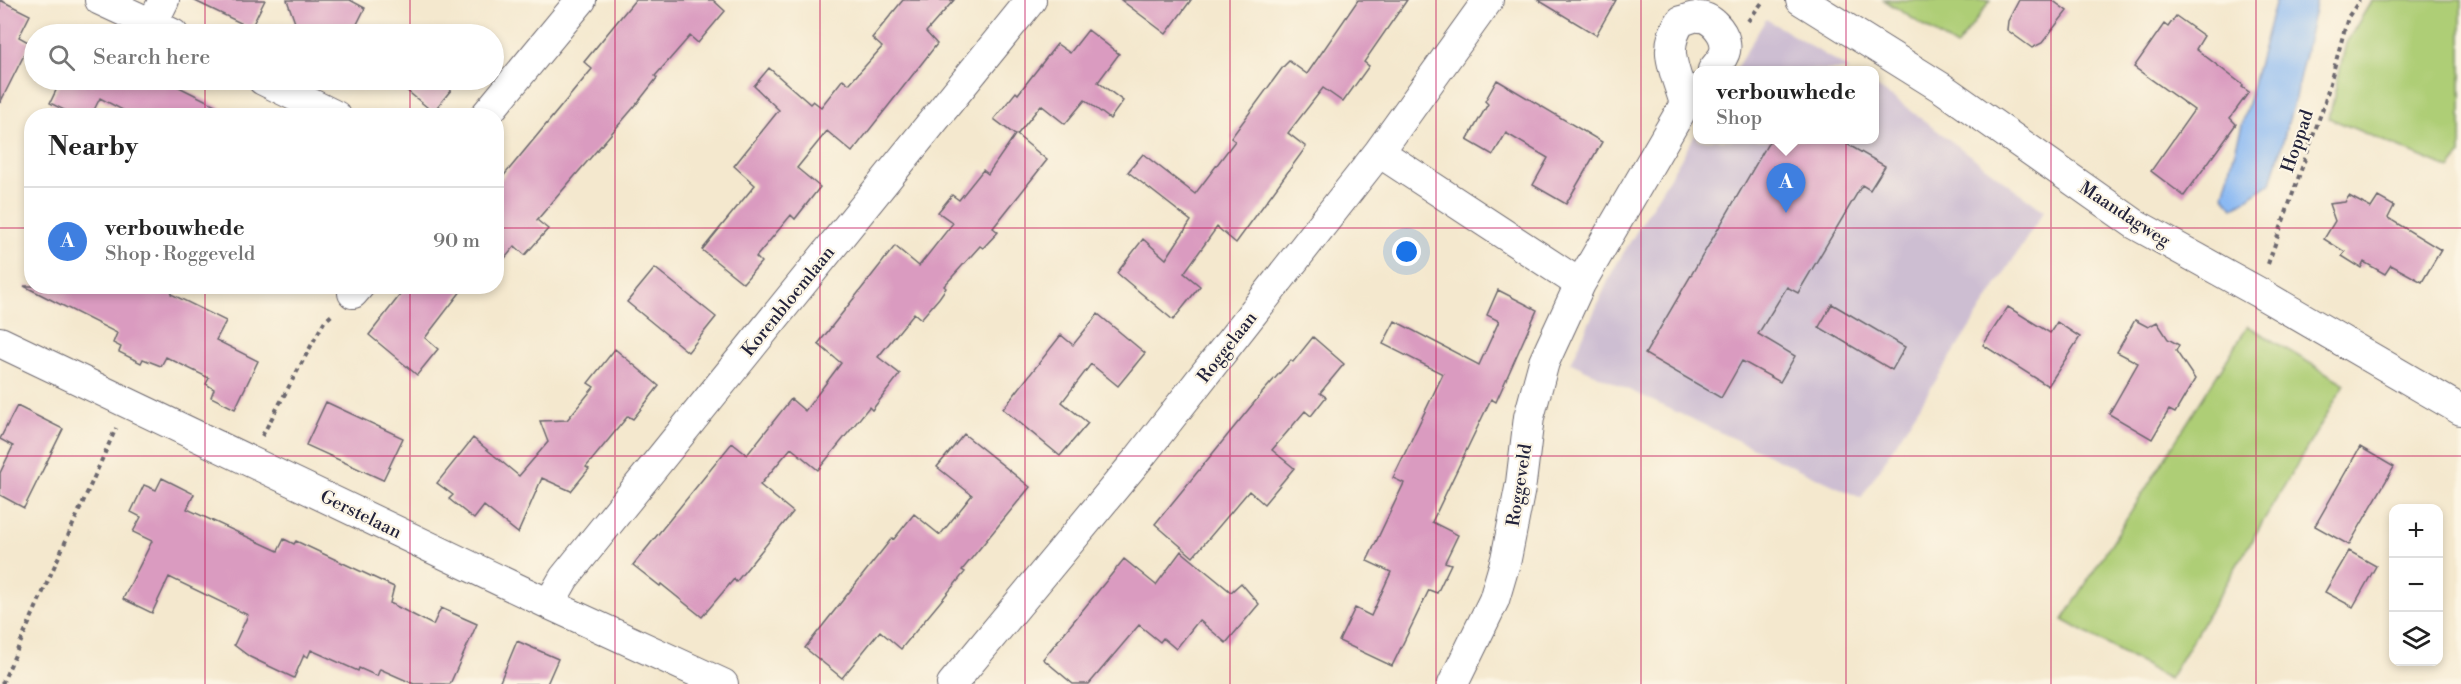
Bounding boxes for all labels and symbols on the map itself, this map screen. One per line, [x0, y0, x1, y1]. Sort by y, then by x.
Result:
street label: Hoppad [2276, 106, 2319, 175]
pin: A [1766, 164, 1806, 213]
street label: Maandagweg [2075, 176, 2175, 253]
your location [1392, 237, 1421, 266]
street label: Korenbloemlaan [737, 241, 840, 361]
street label: Roggelaan [1192, 307, 1263, 388]
street label: Roggeveld [1502, 441, 1537, 528]
street label: Gerstelaan [316, 485, 406, 544]

